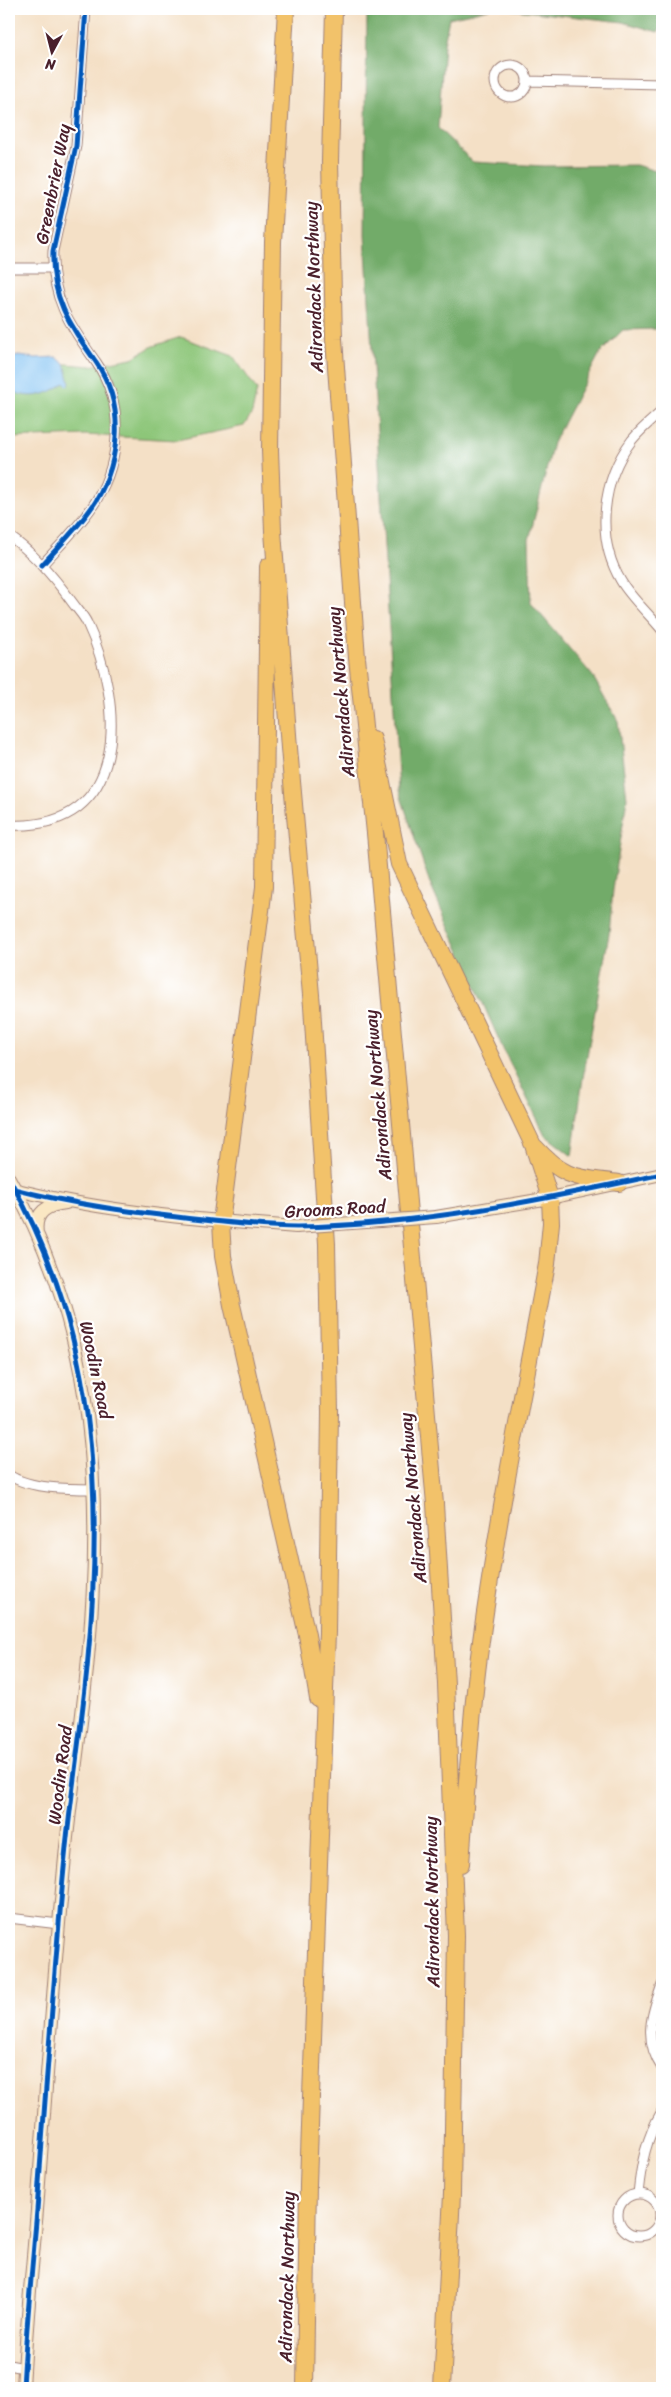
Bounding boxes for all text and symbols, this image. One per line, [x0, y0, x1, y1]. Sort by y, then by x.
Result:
north arrow [28, 28, 78, 78]
text: N [44, 51, 58, 78]
street label: Greenbrier Way [26, 120, 81, 247]
street label: Adirondack Northway [295, 200, 333, 374]
street label: Adirondack Northway [318, 605, 364, 780]
street label: Adirondack Northway [355, 1008, 401, 1183]
street label: Grooms Road [284, 1190, 388, 1228]
street label: Woodin Road [70, 1318, 122, 1424]
street label: Adirondack Northway [390, 1411, 436, 1586]
street label: Woodin Road [38, 1722, 82, 1826]
street label: Adirondack Northway [414, 1815, 450, 1989]
street label: Adirondack Northway [269, 2190, 305, 2364]

